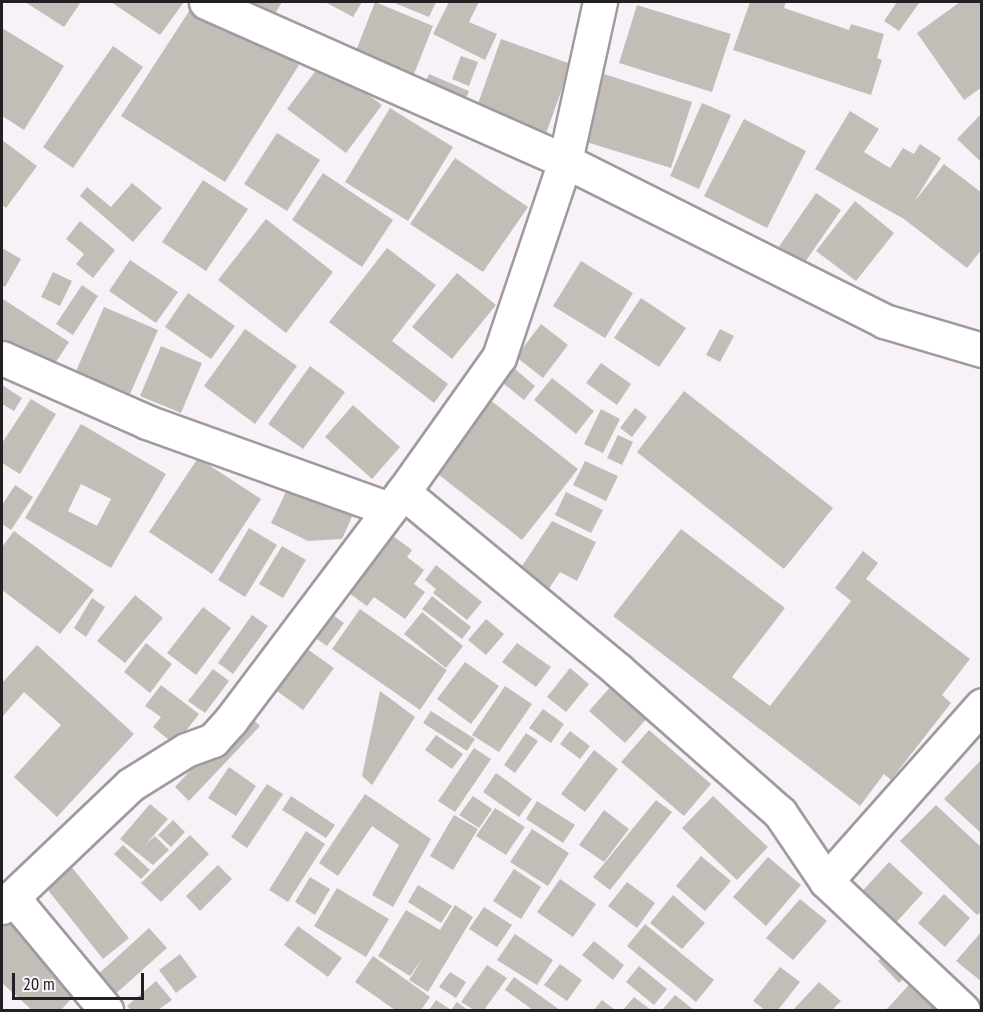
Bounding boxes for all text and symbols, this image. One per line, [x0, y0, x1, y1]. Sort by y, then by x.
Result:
scale bar [15, 961, 147, 999]
text: 20 m [23, 972, 55, 995]

